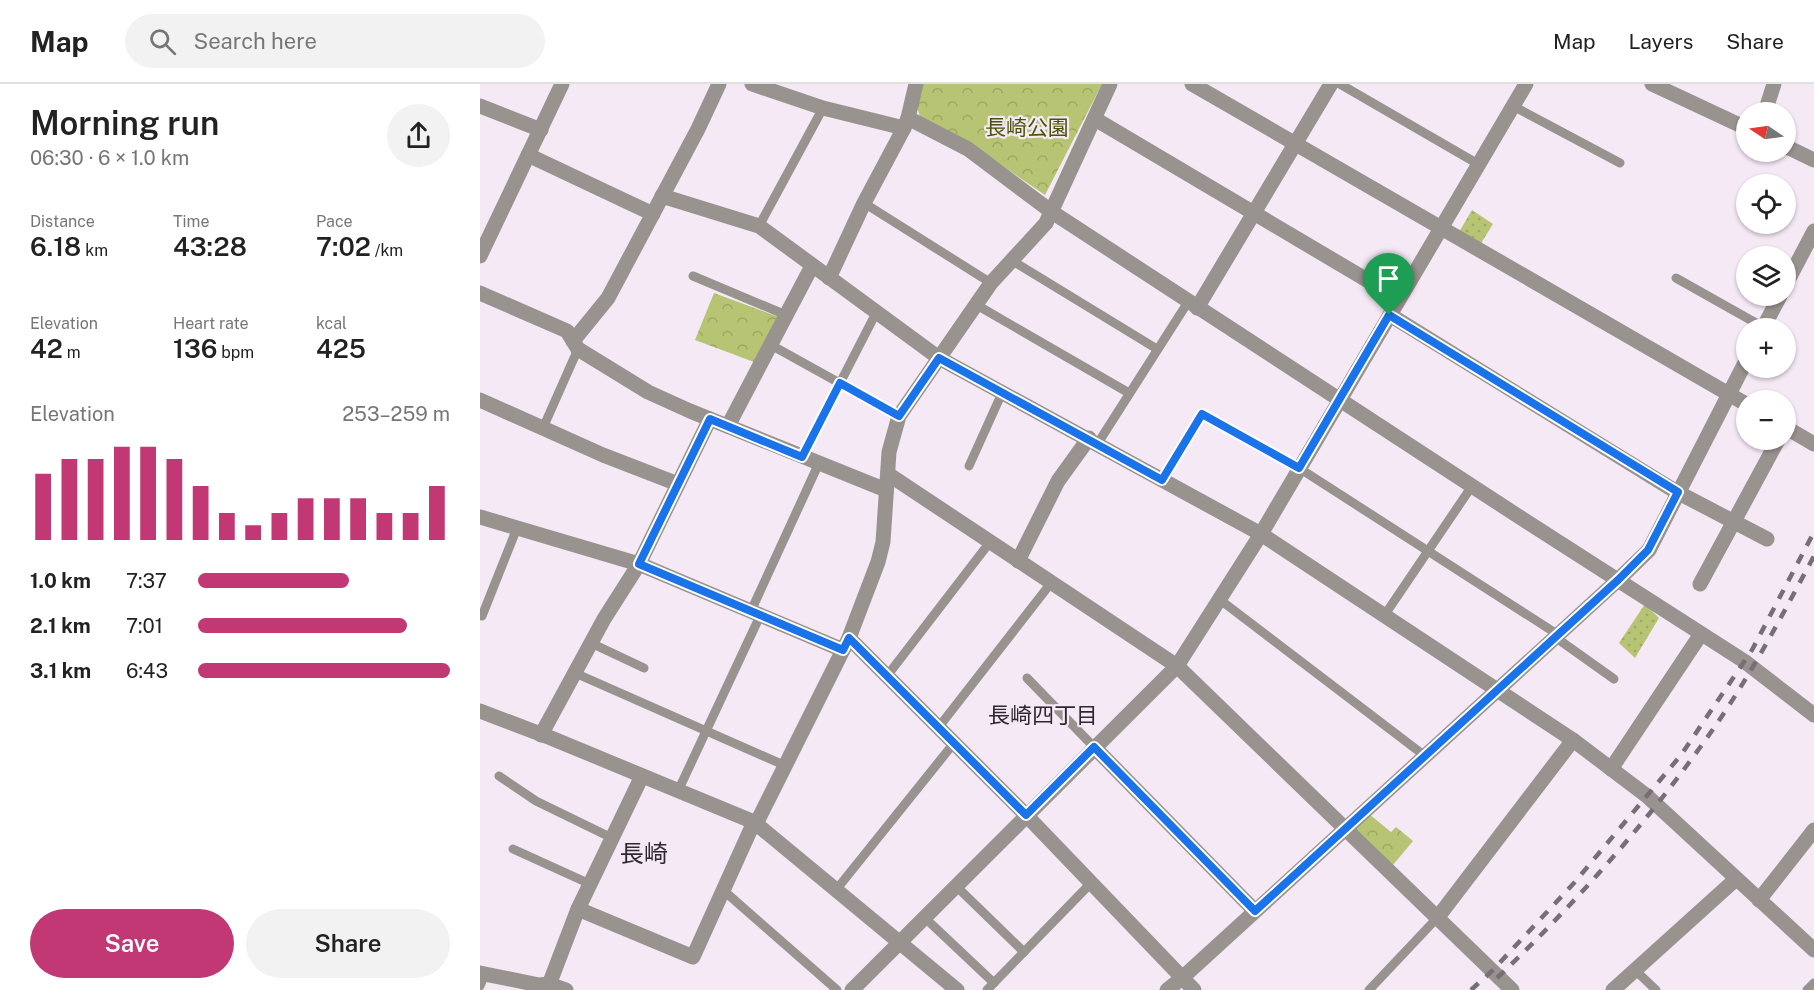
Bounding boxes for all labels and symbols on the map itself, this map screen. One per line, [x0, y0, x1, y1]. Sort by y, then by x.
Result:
north arrow [1736, 102, 1796, 162]
park label: 長崎公園 [985, 115, 1069, 140]
pin [1363, 253, 1414, 315]
district label: 長崎四丁目 [988, 702, 1098, 728]
district label: 長崎 [620, 839, 668, 867]

